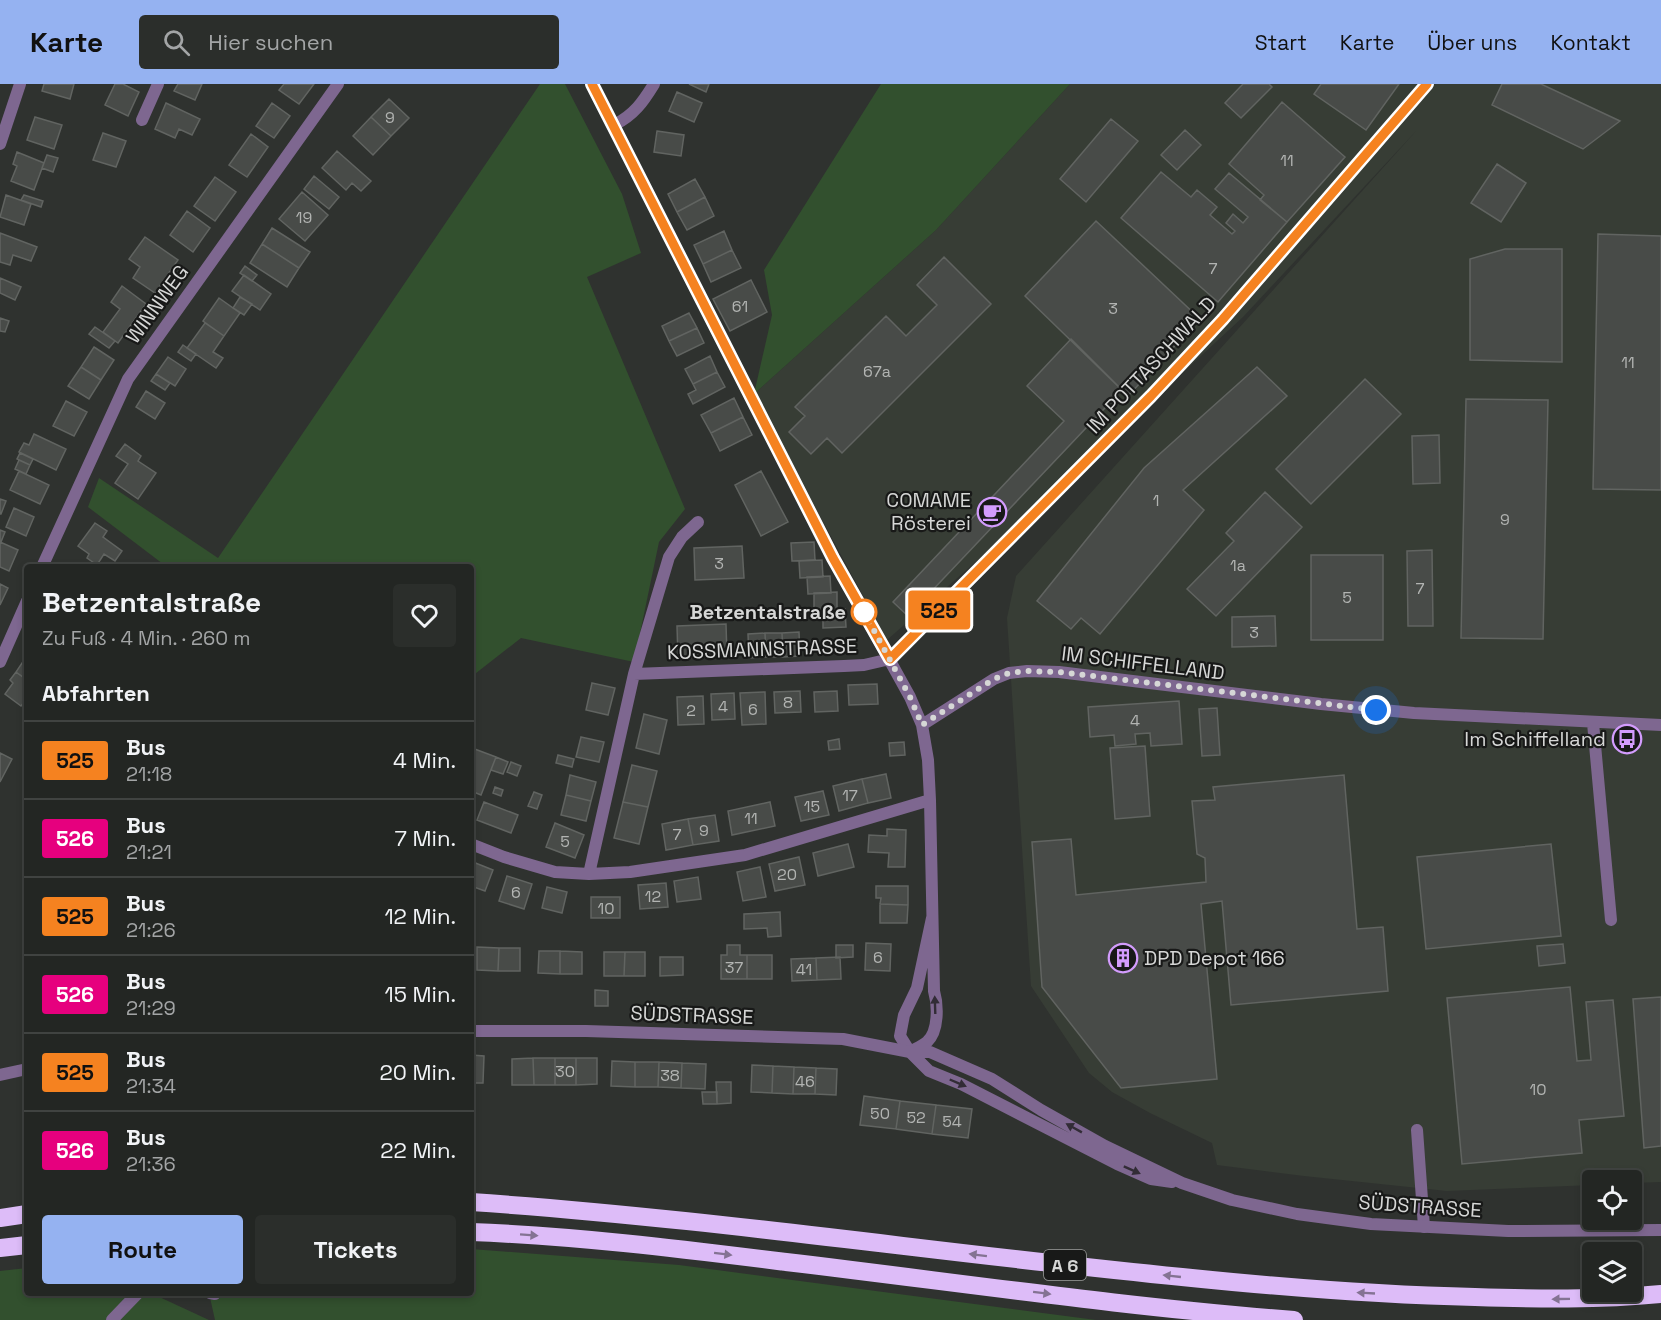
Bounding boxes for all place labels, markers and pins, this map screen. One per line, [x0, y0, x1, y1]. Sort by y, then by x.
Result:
place label: COMAME Rösterei [886, 487, 971, 536]
cafe icon: COMAME Rösterei [976, 496, 1008, 528]
place label: Betzentalstraße [689, 599, 846, 625]
marker: Betzentalstraße [851, 599, 877, 625]
bus stop icon: Im Schiffelland [1611, 723, 1643, 755]
place label: Im Schiffelland [1464, 726, 1606, 752]
building icon: DPD Depot 166 [1107, 942, 1139, 974]
place label: DPD Depot 166 [1144, 945, 1285, 971]

